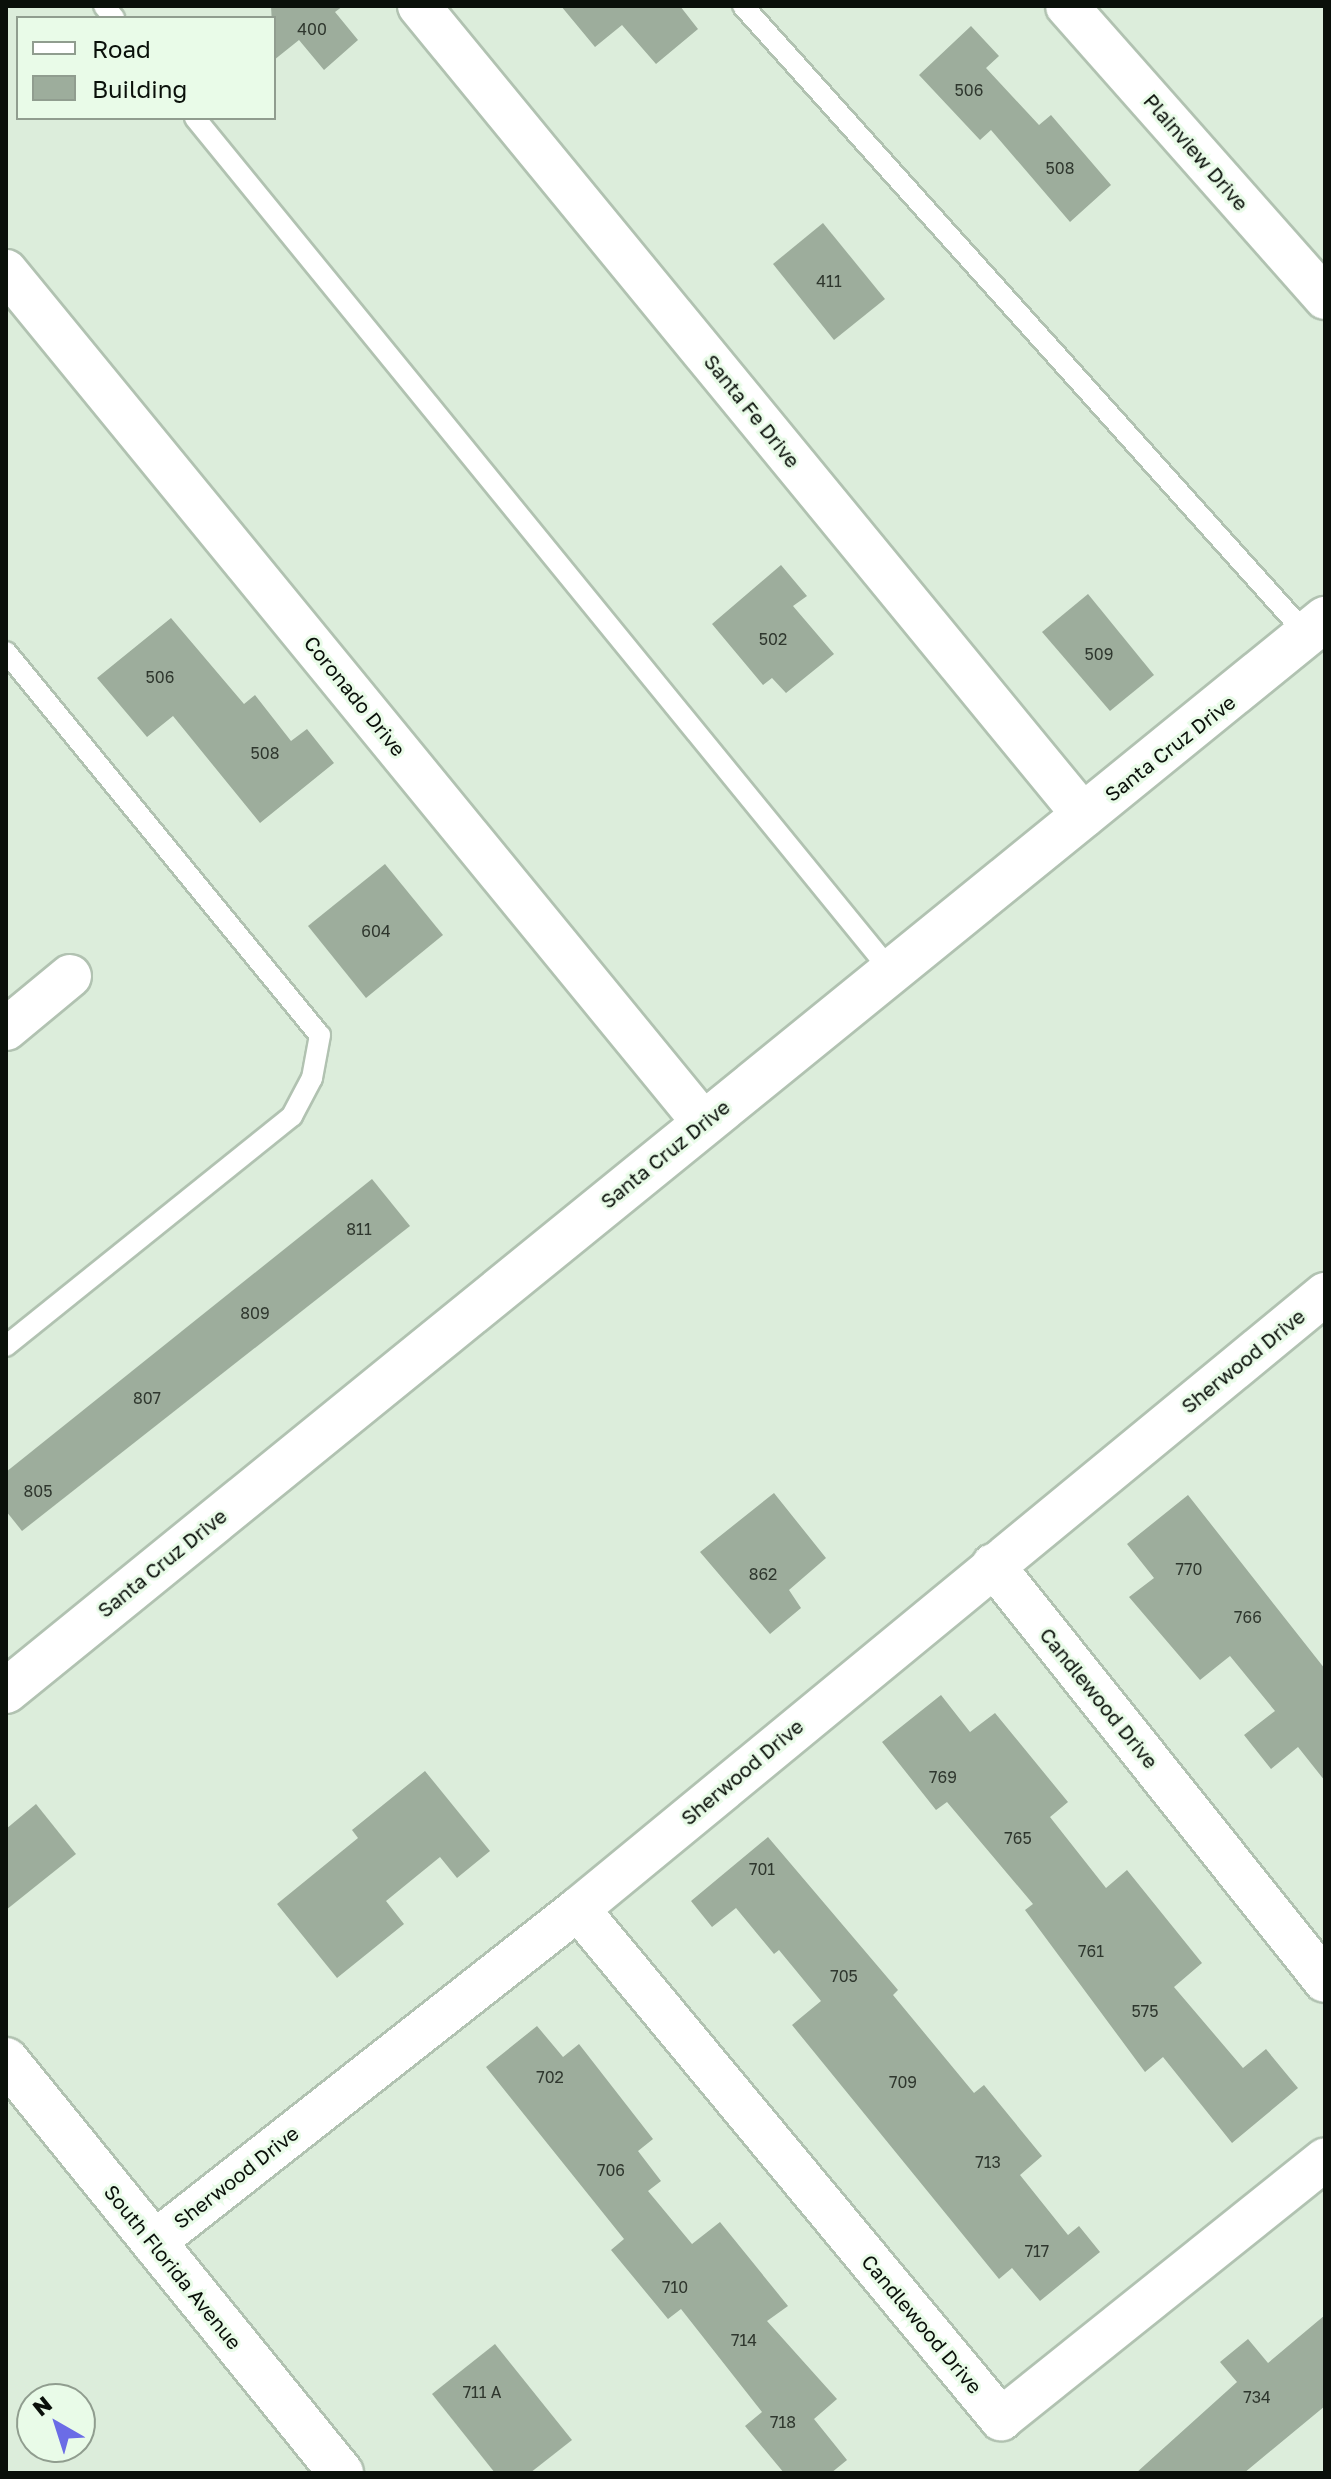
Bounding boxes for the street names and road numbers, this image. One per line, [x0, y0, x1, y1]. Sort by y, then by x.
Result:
street label: Plainview Drive [1139, 89, 1253, 215]
street label: Santa Fe Drive [699, 350, 805, 472]
street label: Coronado Drive [299, 631, 411, 761]
street label: Santa Cruz Drive [1100, 690, 1240, 806]
street label: Santa Cruz Drive [596, 1095, 734, 1213]
street label: Sherwood Drive [1176, 1304, 1310, 1418]
street label: Santa Cruz Drive [93, 1504, 231, 1622]
street label: Candlewood Drive [1035, 1623, 1163, 1773]
street label: Sherwood Drive [676, 1714, 808, 1830]
street label: Sherwood Drive [169, 2121, 303, 2233]
street label: South Florida Avenue [99, 2180, 247, 2354]
street label: Candlewood Drive [857, 2250, 987, 2398]

